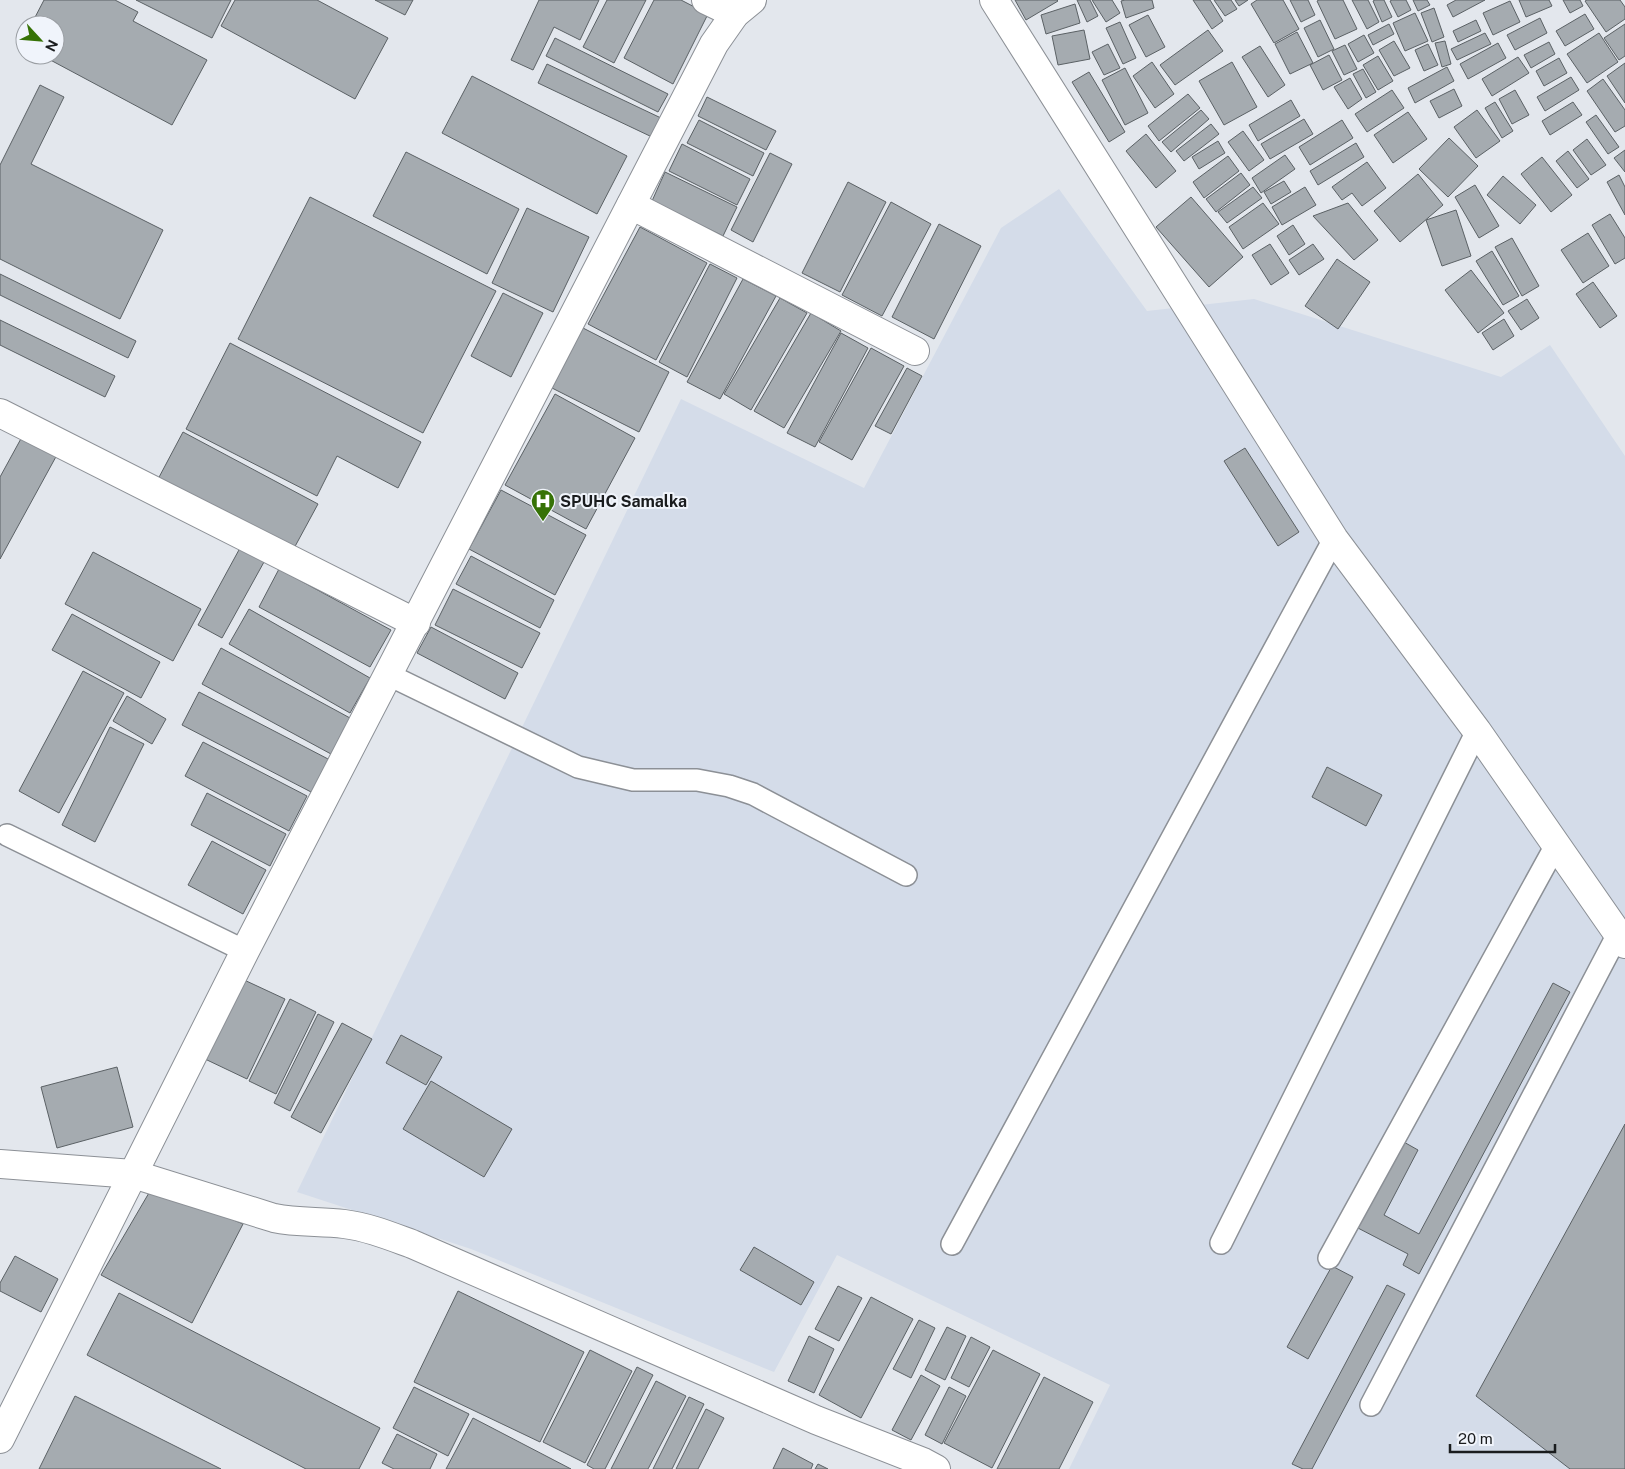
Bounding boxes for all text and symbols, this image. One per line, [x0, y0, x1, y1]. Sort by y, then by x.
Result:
north arrow [15, 15, 65, 65]
text: N [42, 37, 61, 54]
hospital icon: SPUHC Samalka [530, 488, 556, 522]
place label: SPUHC Samalka [560, 492, 687, 511]
scale bar [1450, 1422, 1555, 1454]
text: 20 m [1458, 1430, 1493, 1447]

